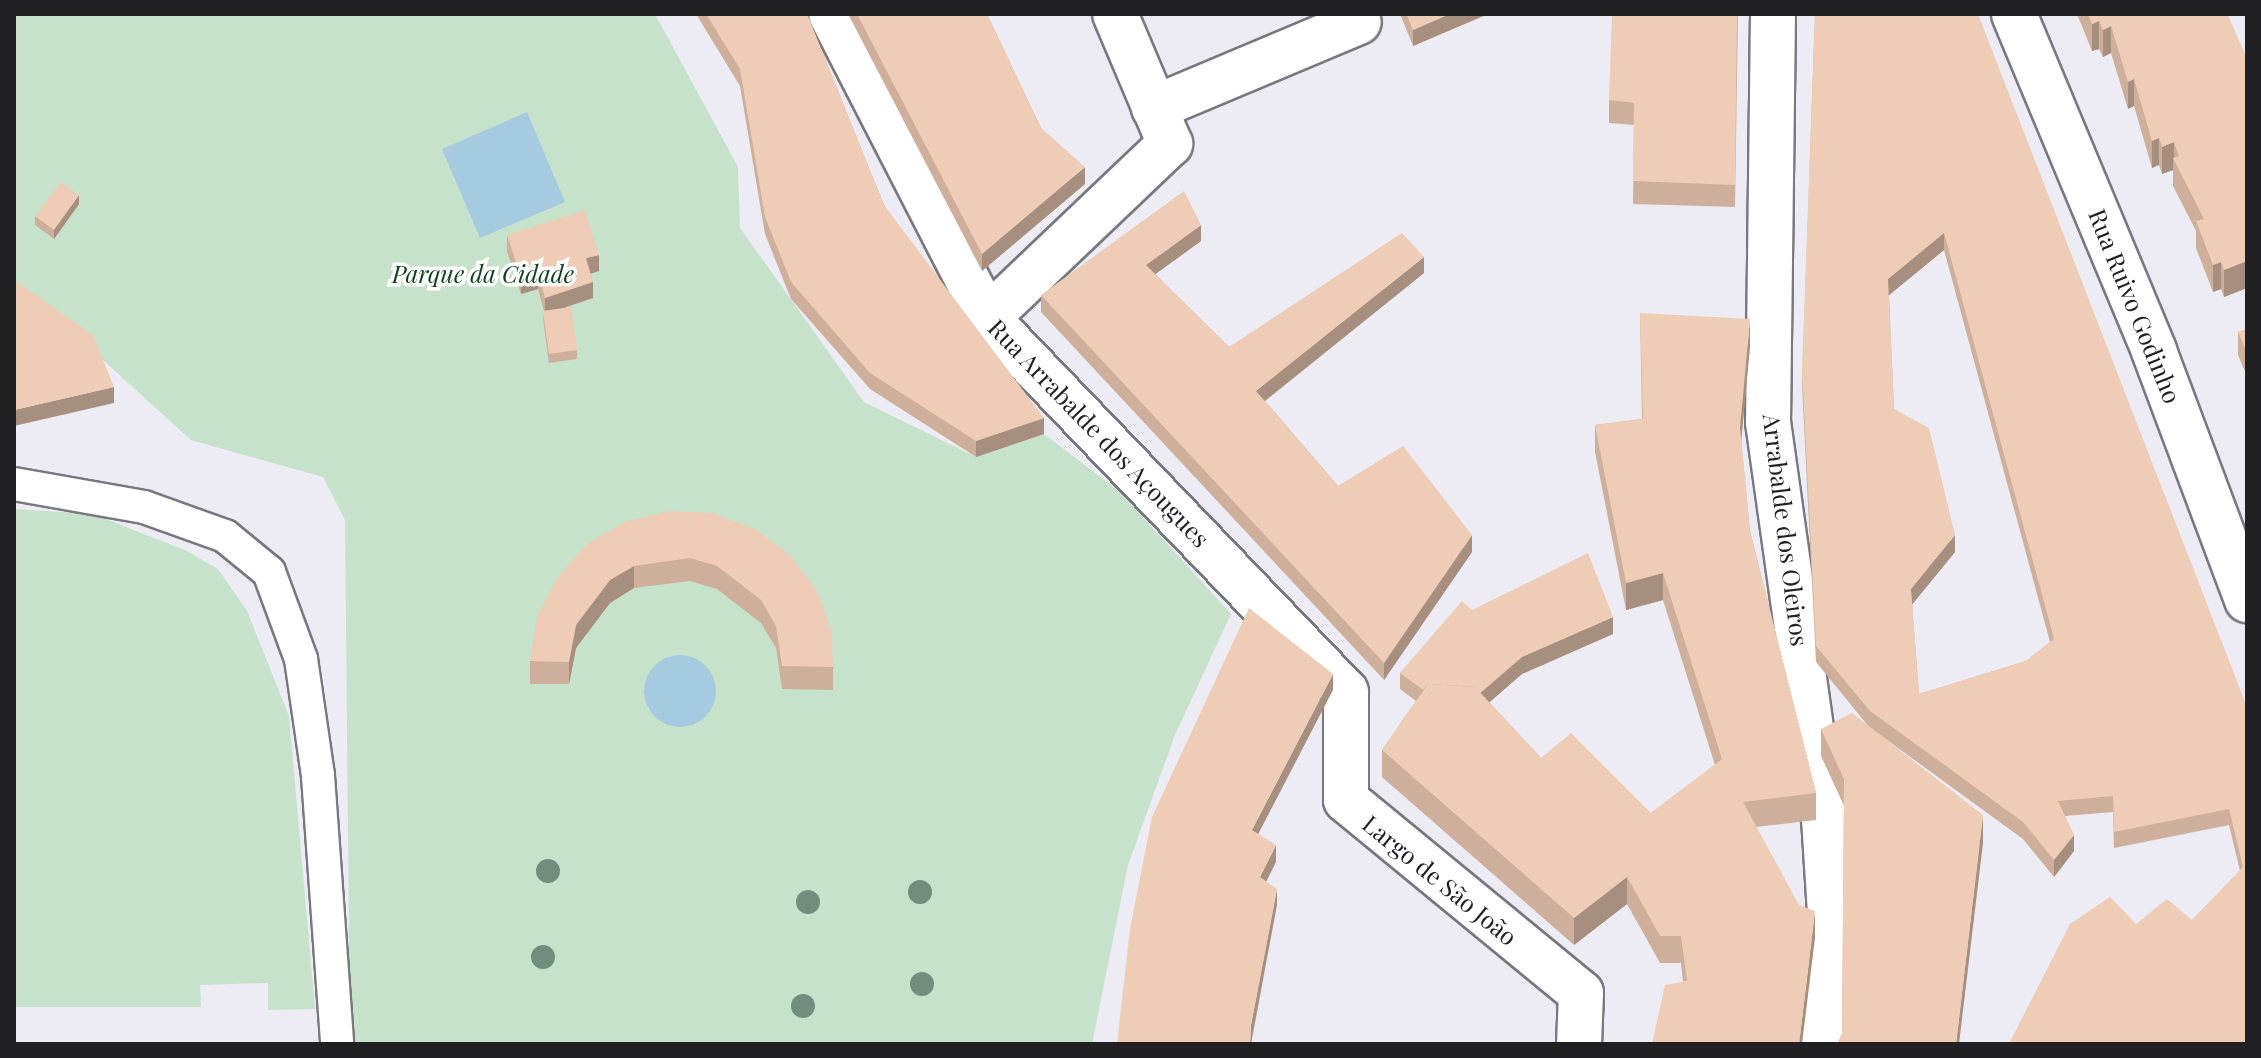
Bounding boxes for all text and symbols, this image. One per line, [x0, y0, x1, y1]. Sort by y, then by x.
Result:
street label: Rua Ruivo Godinho [2083, 205, 2187, 407]
park label: Parque da Cidade [392, 260, 574, 288]
street label: Rua Arrabalde dos Açougues [982, 313, 1216, 553]
street label: Arrabalde dos Oleiros [1757, 412, 1815, 648]
street label: Largo de São João [1357, 809, 1523, 951]

